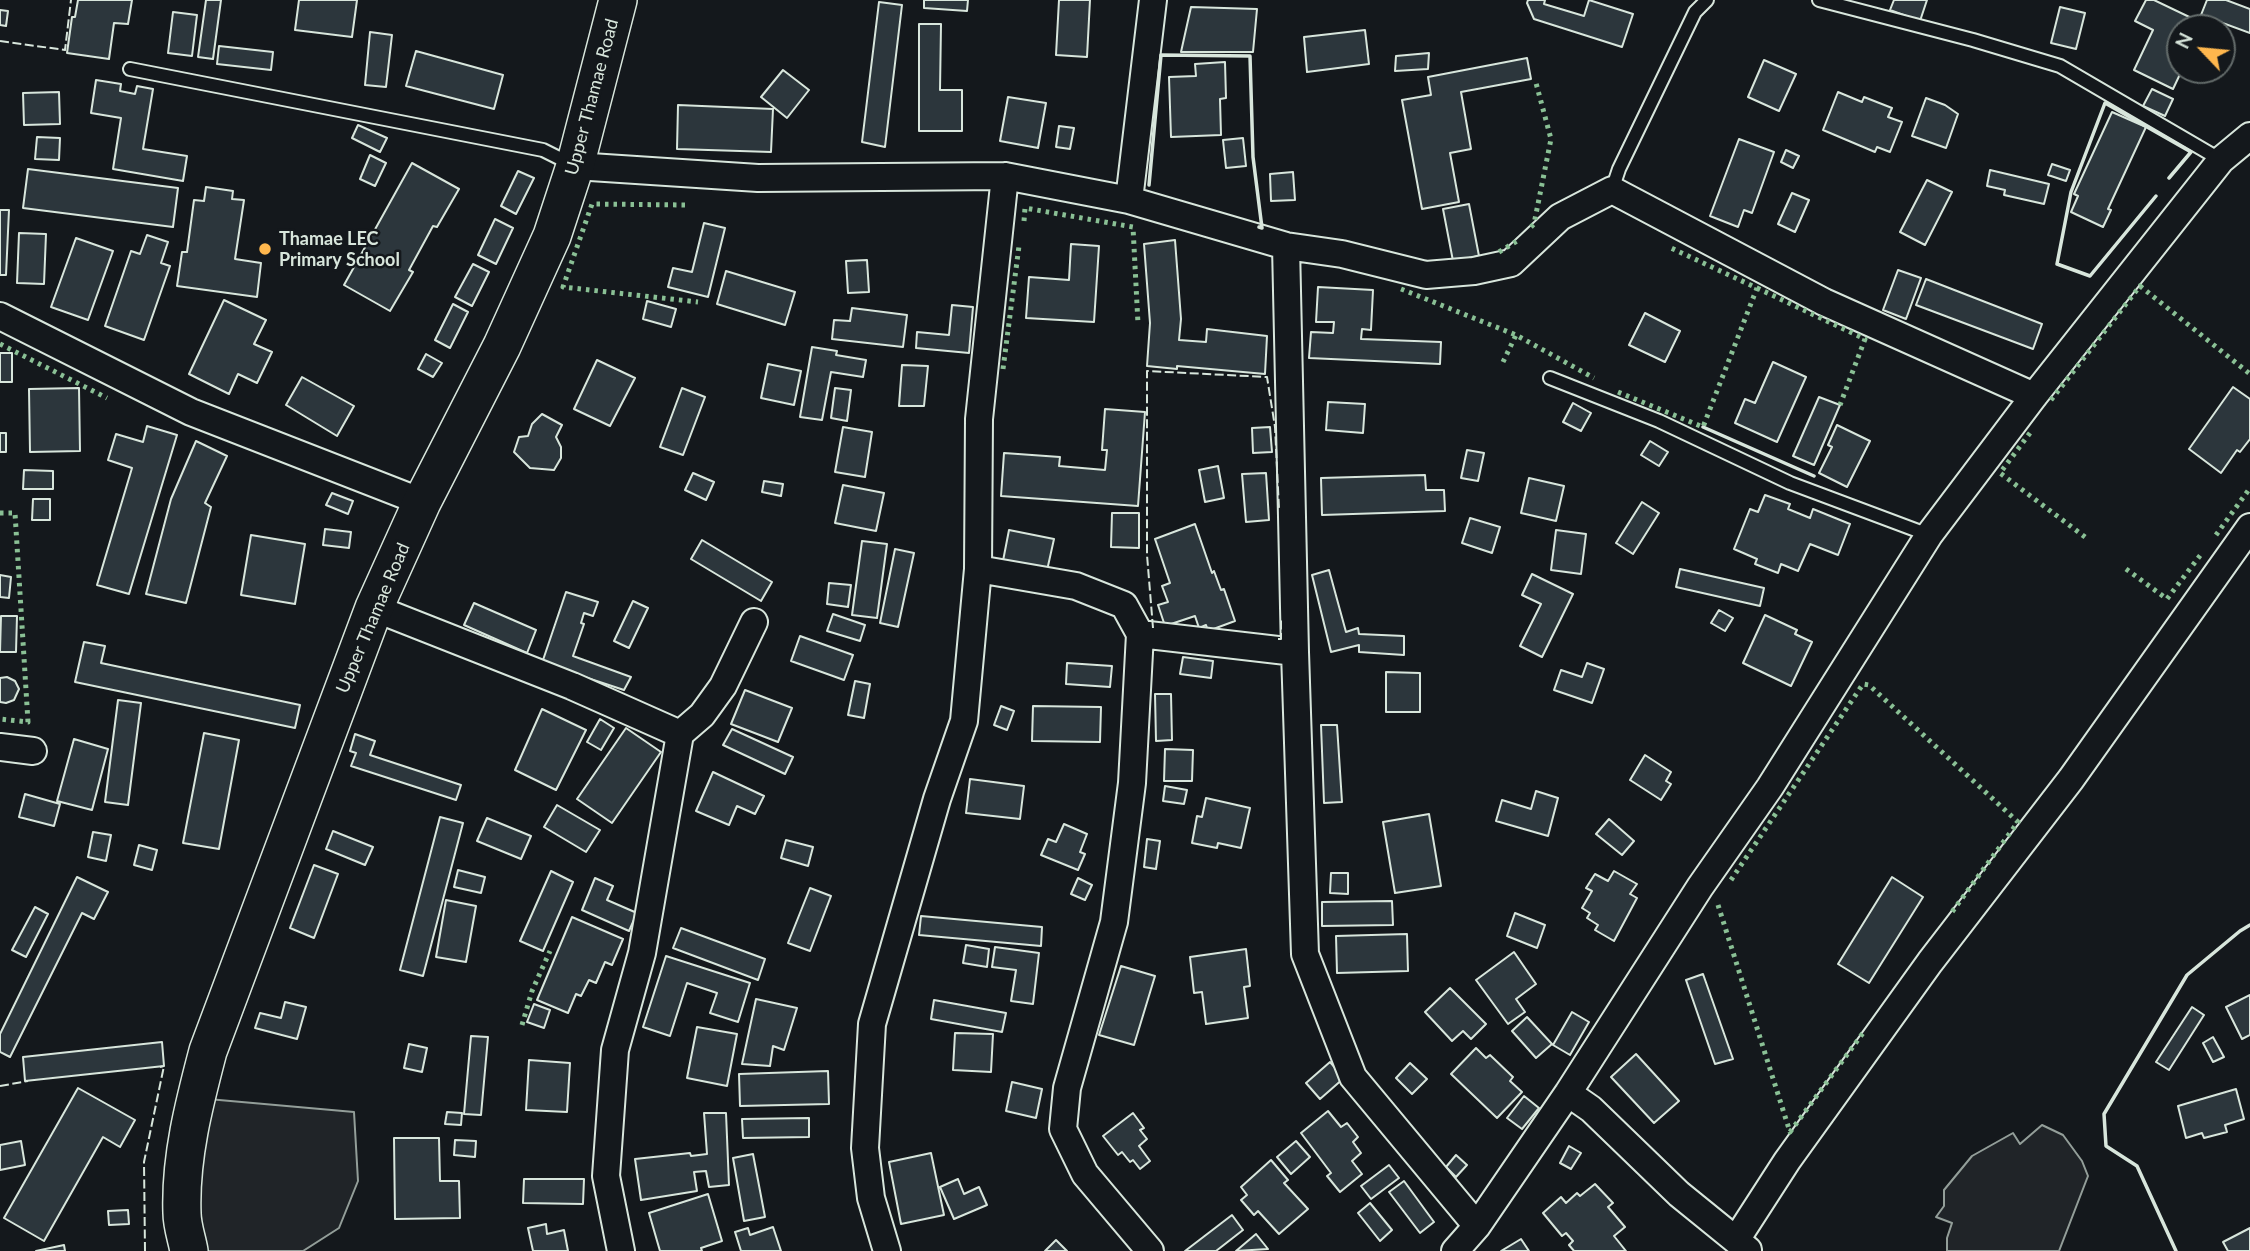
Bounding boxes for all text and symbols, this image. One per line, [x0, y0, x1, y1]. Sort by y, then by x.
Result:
north arrow [2166, 14, 2236, 84]
street label: Upper Thamae Road [561, 16, 623, 178]
text: N [2170, 29, 2197, 52]
place label: Thamae LEC Primary School [279, 228, 400, 270]
marker: Thamae LEC Primary School [257, 241, 273, 257]
street label: Upper Thamae Road [332, 540, 414, 696]

